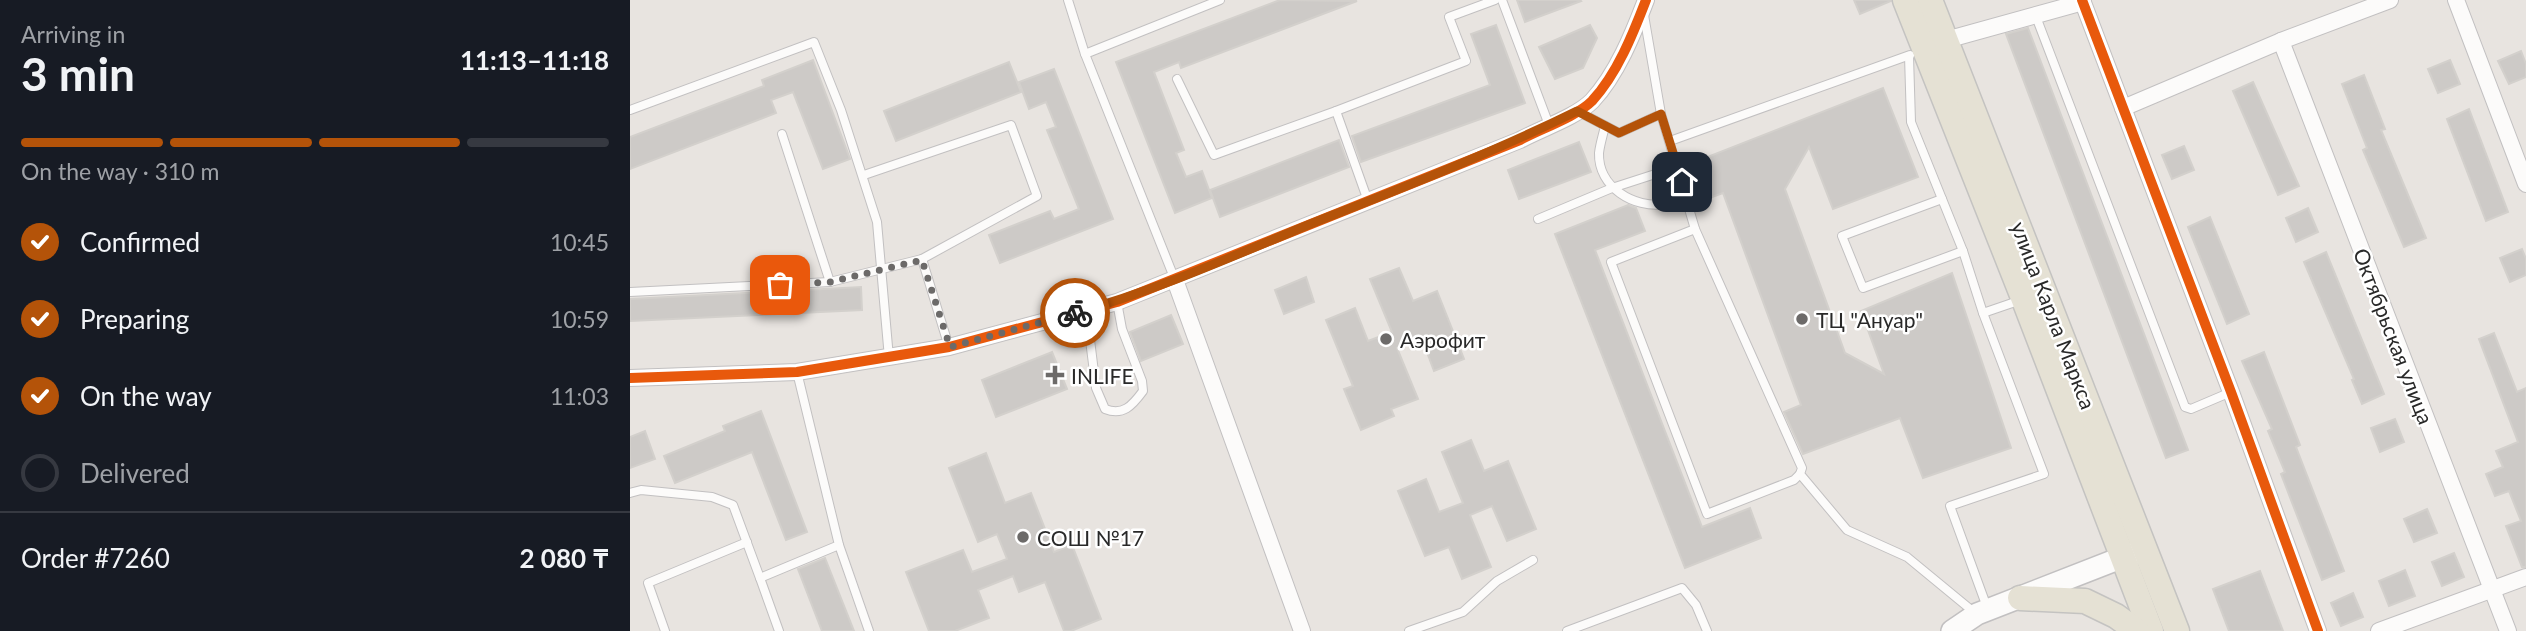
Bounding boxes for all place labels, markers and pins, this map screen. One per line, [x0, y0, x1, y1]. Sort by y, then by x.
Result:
pin [1652, 152, 1712, 212]
pin [750, 255, 810, 315]
place label: ТЦ "Ануар" [1816, 307, 1923, 332]
marker: ТЦ "Ануар" [1794, 311, 1810, 327]
place label: Аэрофит [1400, 327, 1486, 352]
marker: Аэрофит [1378, 331, 1394, 347]
place label: INLIFE [1071, 363, 1134, 388]
marker: INLIFE [1045, 365, 1065, 385]
place label: СОШ №17 [1037, 525, 1144, 550]
marker: СОШ №17 [1015, 529, 1031, 545]

